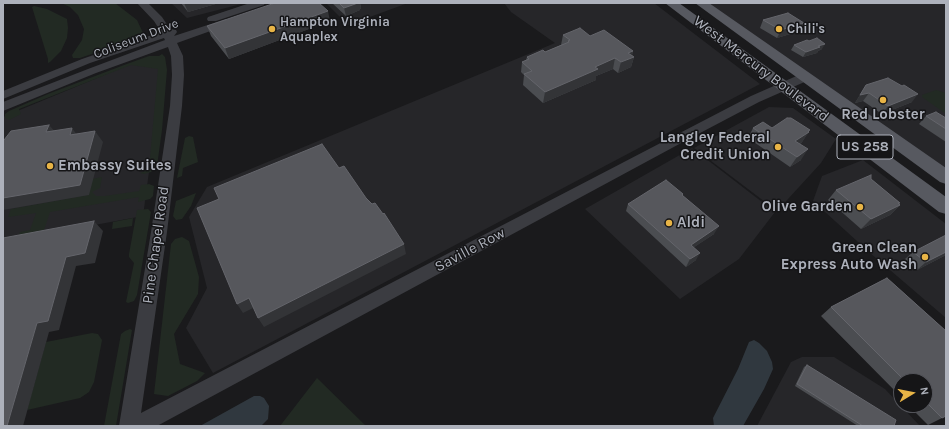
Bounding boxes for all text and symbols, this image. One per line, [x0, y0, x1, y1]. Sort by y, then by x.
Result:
street label: West Mercury Boulevard [690, 12, 832, 126]
place label: Hampton Virginia Aquaplex [280, 14, 390, 45]
street label: Coliseum Drive [91, 16, 181, 62]
place label: Chili's [787, 21, 825, 37]
marker: Hampton Virginia Aquaplex [267, 24, 277, 34]
marker: Chili's [774, 24, 784, 34]
marker: Red Lobster [878, 95, 888, 105]
place label: Red Lobster [841, 106, 925, 124]
place label: Langley Federal Credit Union [660, 129, 770, 164]
road number: US 258 [837, 135, 893, 159]
marker: Langley Federal Credit Union [773, 142, 783, 152]
place label: Embassy Suites [58, 157, 172, 175]
marker: Embassy Suites [45, 161, 55, 171]
street label: Pine Chapel Road [139, 185, 173, 305]
place label: Olive Garden [761, 198, 852, 216]
marker: Olive Garden [855, 202, 865, 212]
place label: Aldi [677, 214, 705, 232]
marker: Aldi [664, 218, 674, 228]
street label: Saville Row [432, 224, 508, 276]
place label: Green Clean Express Auto Wash [781, 239, 917, 274]
marker: Green Clean Express Auto Wash [920, 252, 930, 262]
north arrow [893, 373, 933, 413]
text: N [917, 386, 931, 396]

